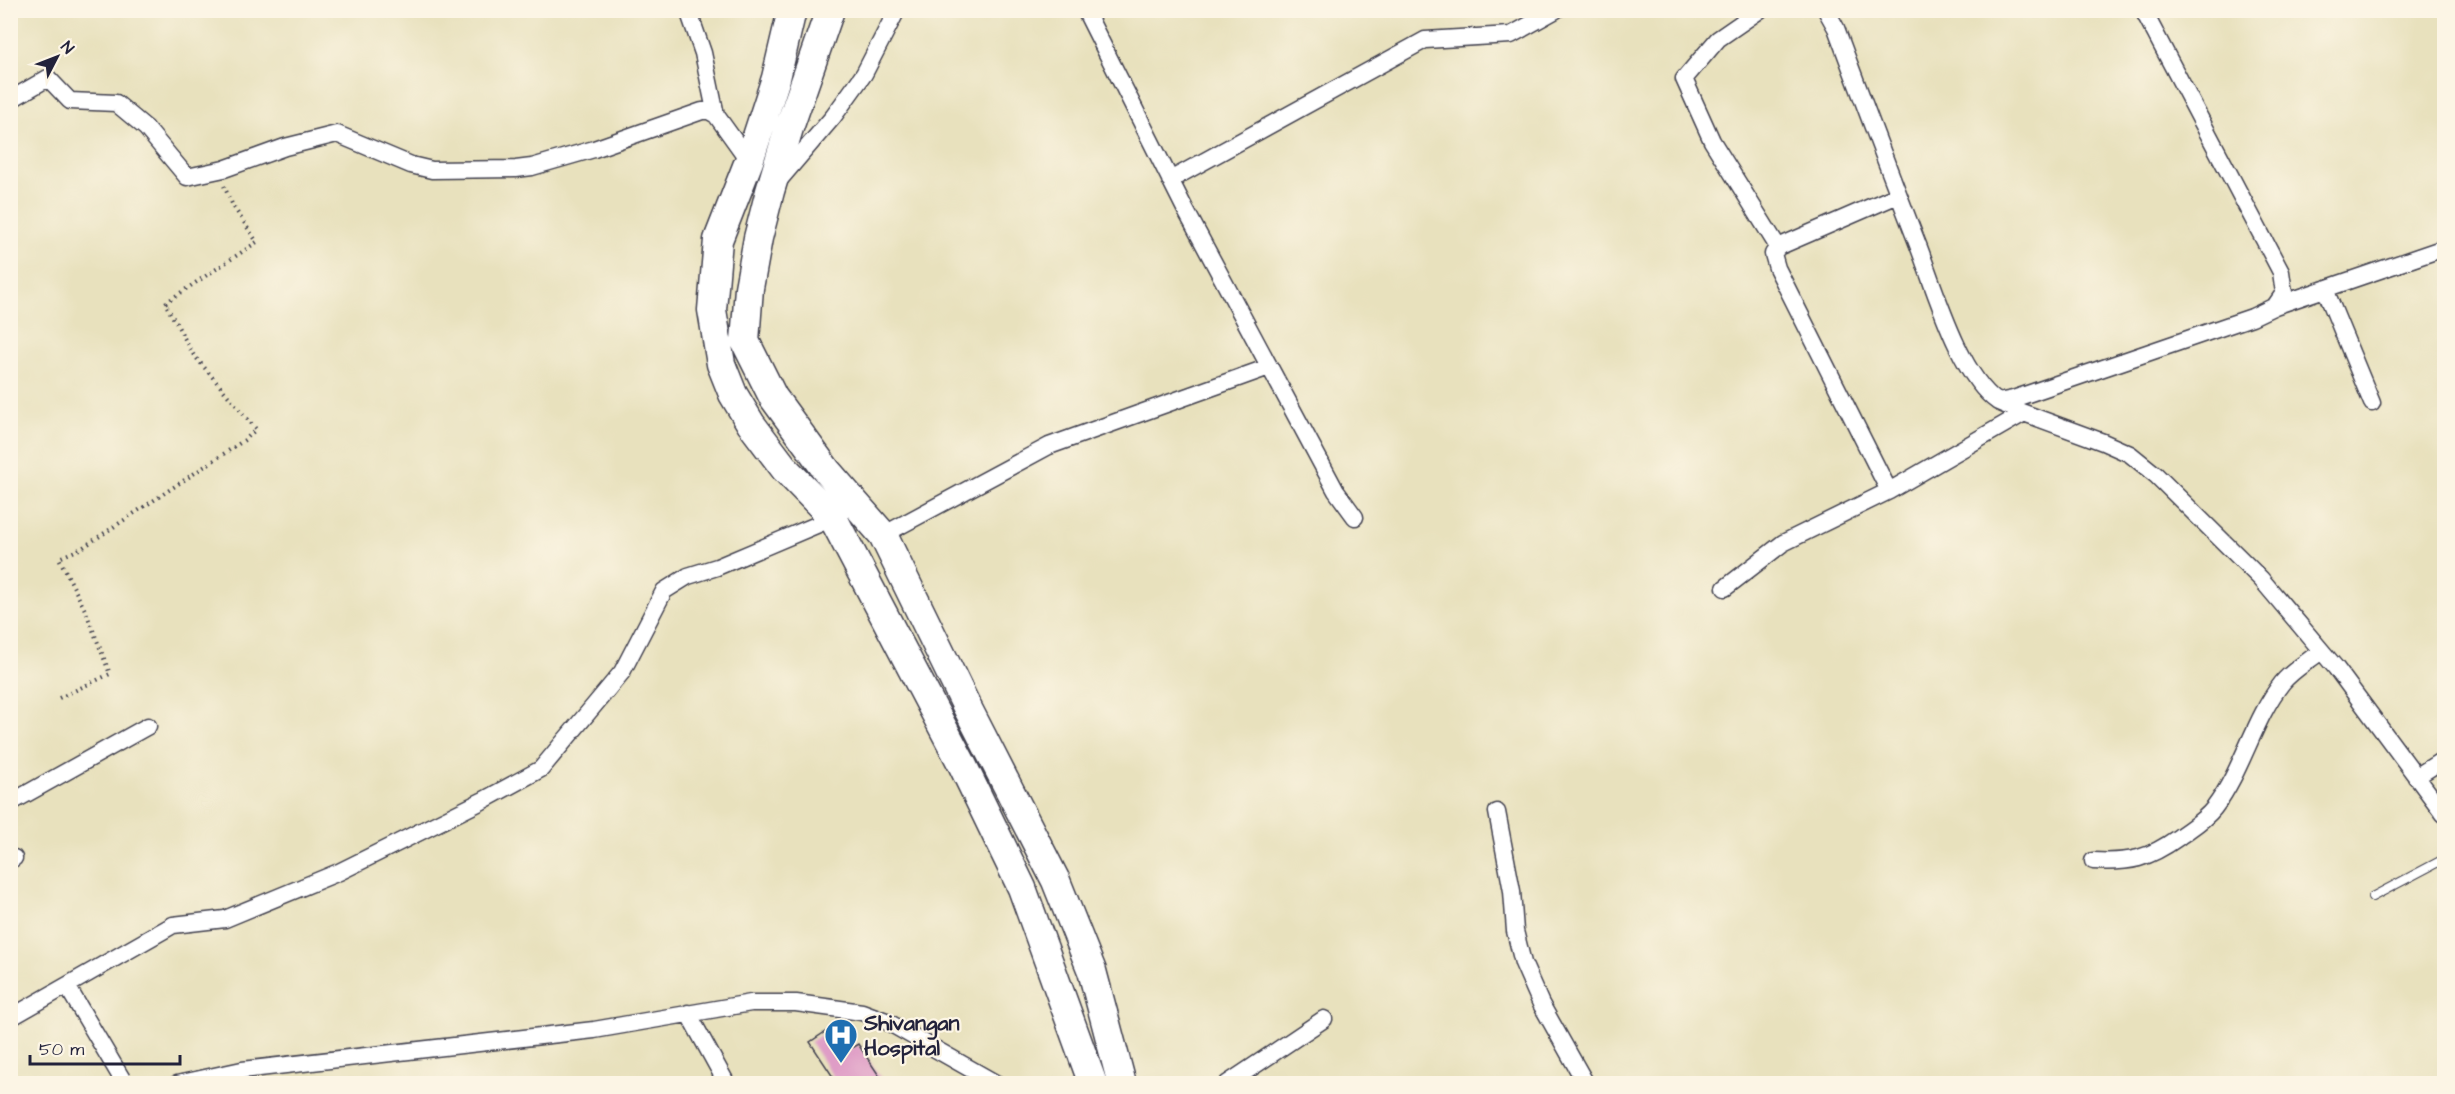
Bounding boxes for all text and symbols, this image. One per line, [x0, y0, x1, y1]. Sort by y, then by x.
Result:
north arrow [27, 27, 87, 87]
text: N [56, 37, 79, 59]
place label: Shivangan Hospital [863, 1008, 960, 1064]
hospital icon: Shivangan Hospital [823, 1017, 859, 1064]
scale bar [30, 1028, 180, 1066]
text: 50 m [39, 1037, 84, 1062]

